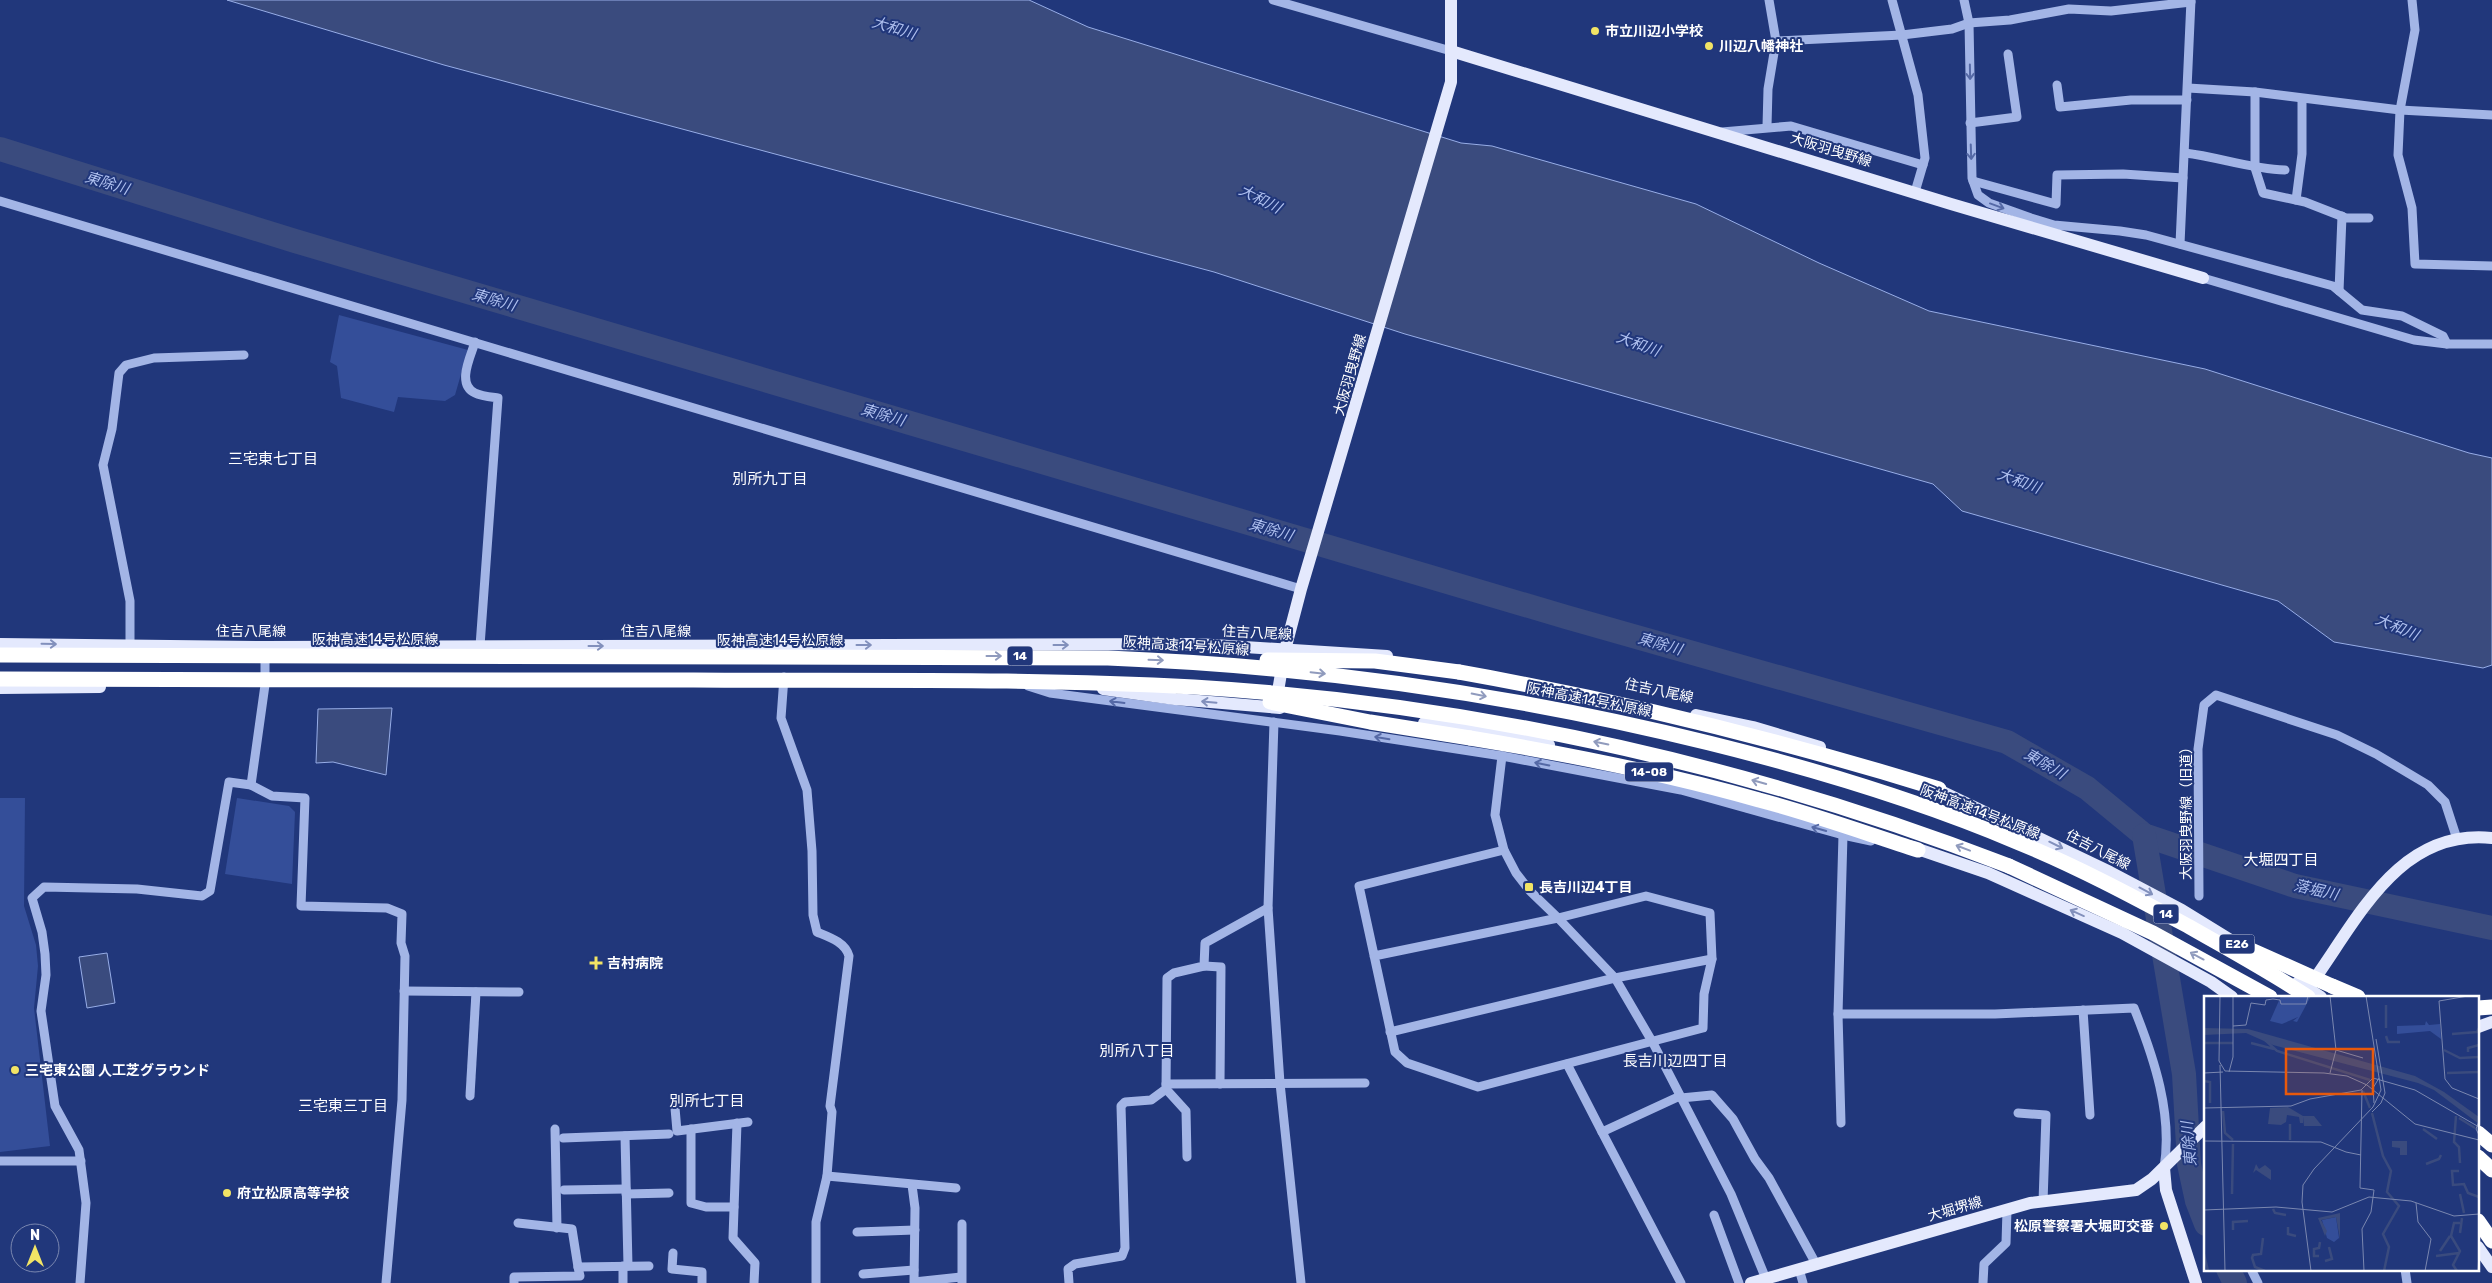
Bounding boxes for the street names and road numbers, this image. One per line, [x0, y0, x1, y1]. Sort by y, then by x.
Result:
street label: 大阪羽曳野線 [1788, 130, 1874, 170]
street label: 大阪羽曳野線 [1330, 332, 1370, 418]
street label: 住吉八尾線 [216, 623, 286, 640]
street label: 住吉八尾線 [621, 623, 691, 640]
street label: 住吉八尾線 [1222, 623, 1292, 643]
street label: 阪神高速14号松原線 [312, 631, 438, 648]
street label: 阪神高速14号松原線 [717, 632, 843, 649]
street label: 阪神高速14号松原線 [1122, 633, 1250, 659]
road number: 14 [1008, 646, 1032, 666]
street label: 住吉八尾線 [1623, 675, 1695, 707]
street label: 阪神高速14号松原線 [1525, 680, 1653, 720]
street label: 大阪羽曳野線（旧道） [2178, 740, 2195, 880]
road number: 14-08 [1625, 762, 1673, 782]
street label: 阪神高速14号松原線 [1918, 781, 2042, 843]
street label: 住吉八尾線 [2063, 827, 2133, 873]
road number: 14 [2154, 904, 2178, 924]
road number: E26 [2220, 934, 2254, 954]
street label: 大堀堺線 [1926, 1193, 1984, 1225]

